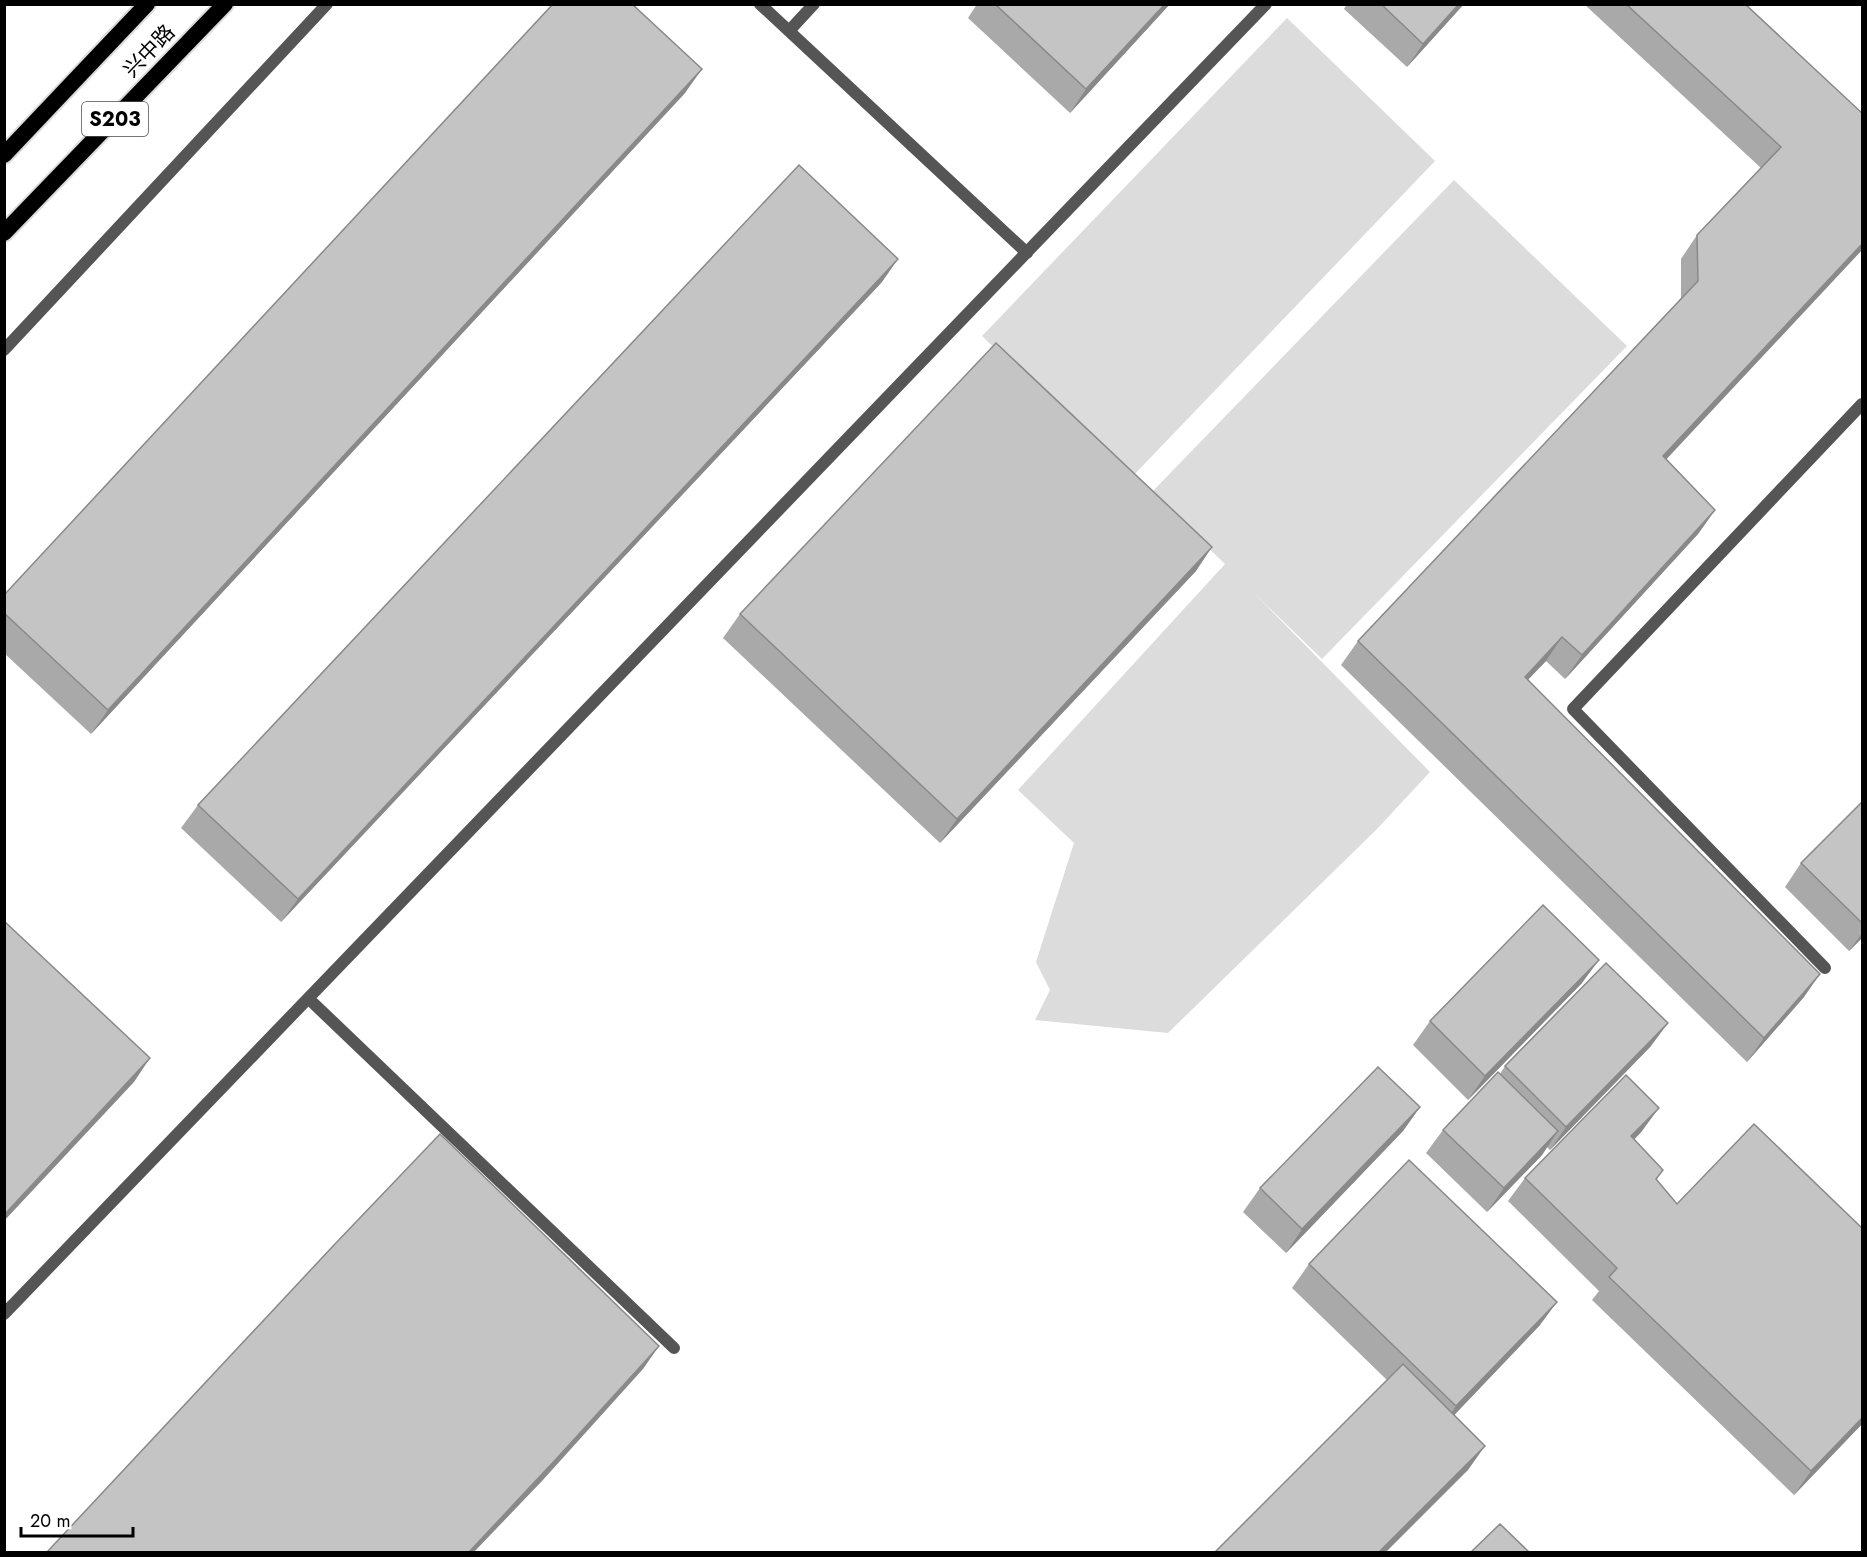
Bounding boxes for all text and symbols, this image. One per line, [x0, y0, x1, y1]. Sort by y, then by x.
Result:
street label: 兴中路 [116, 18, 182, 84]
road number: S203 [82, 102, 148, 136]
scale bar [21, 1500, 134, 1538]
text: 20 m [30, 1508, 70, 1534]

